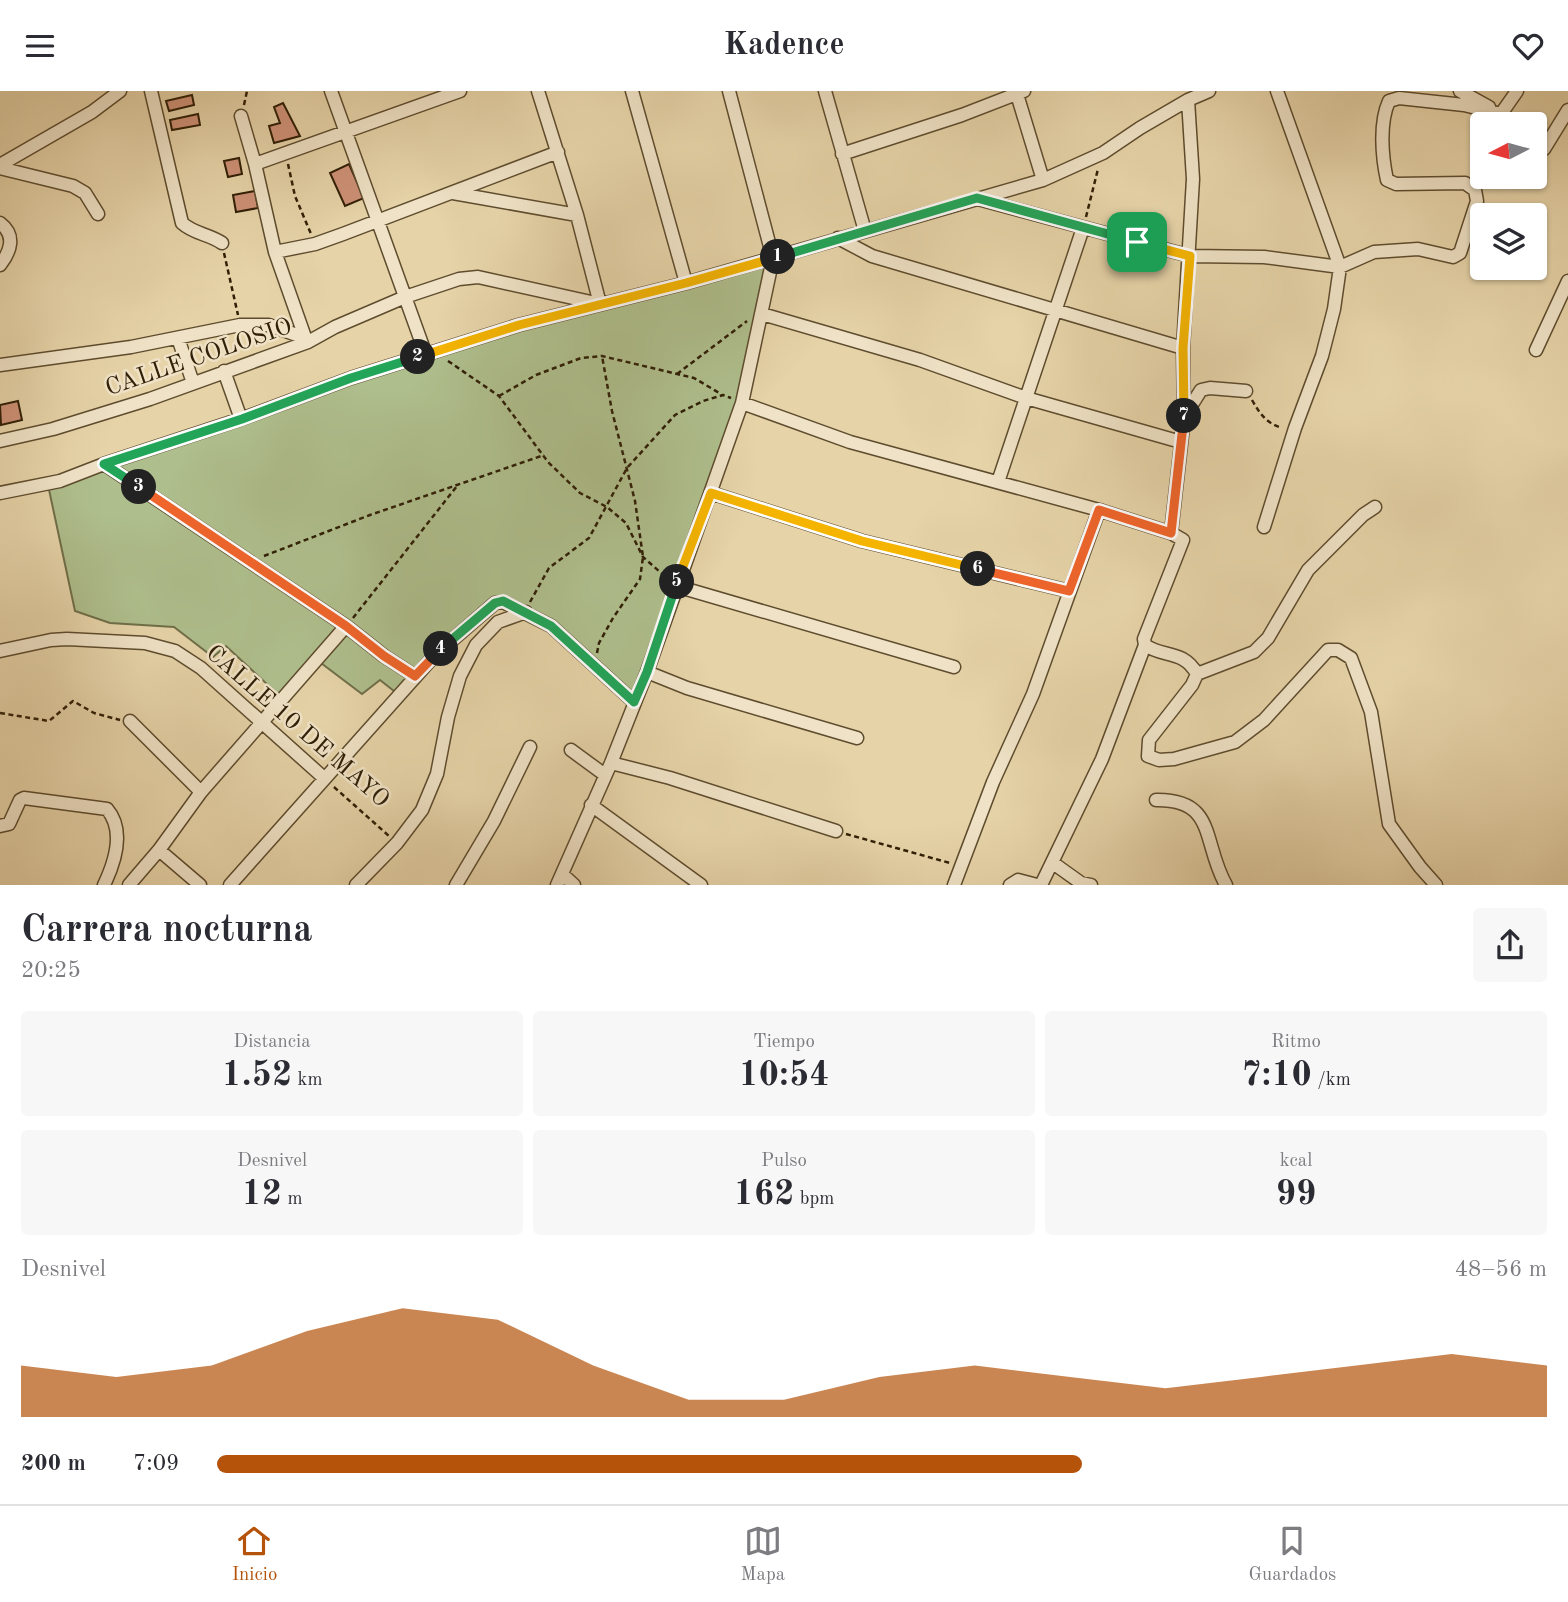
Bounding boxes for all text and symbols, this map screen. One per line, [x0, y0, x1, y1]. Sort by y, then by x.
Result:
icon: menu [21, 27, 59, 65]
icon: heart [1509, 27, 1547, 65]
text: Kadence [723, 30, 845, 62]
north arrow [1470, 112, 1547, 189]
map controls [1470, 112, 1547, 280]
button: layers [1470, 203, 1547, 280]
pin [1107, 212, 1167, 272]
icon: arrive [1118, 223, 1156, 261]
pin: 1 [760, 239, 796, 275]
text: 1 [772, 247, 783, 266]
street label: CALLE COLOSIO [103, 315, 295, 401]
pin: 2 [400, 339, 436, 375]
text: 2 [412, 347, 423, 366]
pin: 7 [1166, 399, 1202, 433]
text: 7 [1178, 406, 1189, 425]
pin: 3 [122, 469, 156, 505]
text: 3 [133, 477, 144, 496]
pin: 6 [960, 552, 996, 587]
text: 6 [972, 559, 983, 578]
pin: 5 [660, 565, 694, 599]
text: 5 [671, 572, 682, 591]
pin: 4 [424, 631, 458, 667]
text: 4 [435, 639, 446, 658]
street label: CALLE 10 DE MAYO [201, 641, 393, 813]
button: share [1473, 908, 1547, 982]
text: Carrera nocturna [21, 912, 312, 950]
text: 20:25 [21, 959, 81, 982]
text: Distancia [233, 1033, 311, 1052]
text: Tiempo [753, 1033, 815, 1052]
text: Ritmo [1271, 1033, 1321, 1052]
text: 1.52 [222, 1058, 292, 1093]
text: 10:54 [738, 1058, 830, 1093]
text: 7:10 [1241, 1058, 1312, 1093]
text: km [292, 1071, 323, 1090]
text: /km [1312, 1071, 1351, 1090]
text: Desnivel [237, 1152, 307, 1171]
text: Pulso [761, 1152, 807, 1171]
text: kcal [1280, 1152, 1312, 1171]
text: 12 [241, 1177, 282, 1212]
text: 162 [734, 1177, 794, 1212]
text: 99 [1276, 1177, 1316, 1212]
text: m [282, 1190, 303, 1209]
text: bpm [794, 1190, 834, 1209]
text: Desnivel [21, 1258, 106, 1281]
text: 48–56 m [1455, 1258, 1547, 1281]
text: 200 m [21, 1452, 86, 1475]
text: 7:09 [133, 1452, 179, 1475]
tab: Inicio [232, 1522, 277, 1587]
tab: Mapa [741, 1522, 785, 1587]
tab: Guardados [1248, 1522, 1336, 1587]

